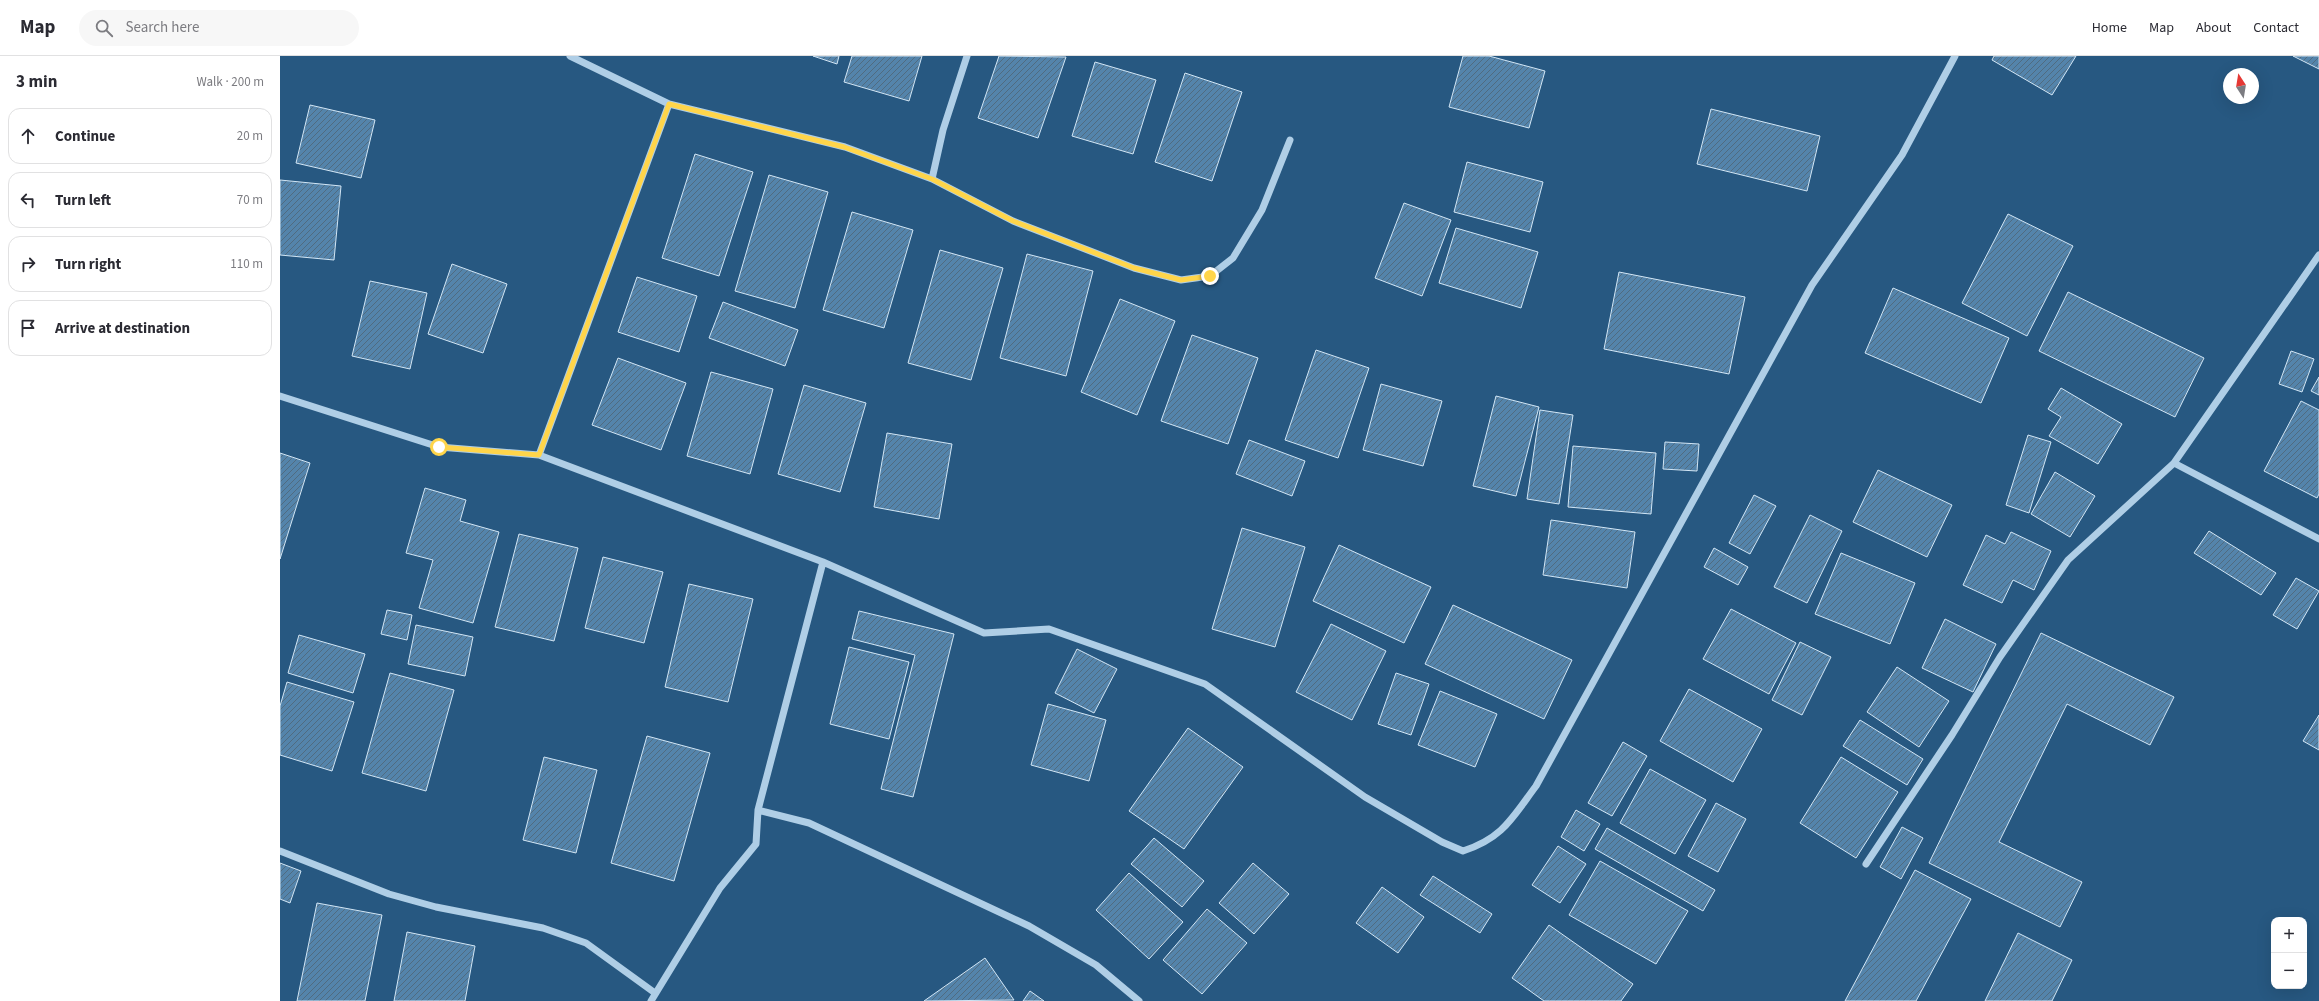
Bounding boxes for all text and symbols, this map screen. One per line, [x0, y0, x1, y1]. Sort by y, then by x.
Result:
search box [79, 10, 359, 46]
text: Map [20, 14, 55, 41]
icon: search [93, 17, 115, 39]
text: Search here [125, 17, 199, 38]
text: Home [2092, 18, 2127, 38]
text: Map [2149, 18, 2174, 38]
text: About [2196, 18, 2231, 38]
text: Contact [2253, 18, 2299, 38]
north arrow [2223, 68, 2259, 104]
text: 3 min [16, 70, 57, 94]
text: Walk · 200 m [196, 73, 264, 91]
icon: ahead [17, 125, 39, 147]
text: Continue [55, 126, 115, 147]
text: 20 m [237, 127, 263, 145]
icon: left [17, 189, 39, 211]
text: Turn left [55, 190, 111, 211]
text: 70 m [237, 191, 263, 209]
icon: right [17, 253, 39, 275]
text: Turn right [55, 254, 121, 275]
text: 110 m [230, 255, 263, 273]
route end [1201, 267, 1219, 285]
icon: arrive [17, 317, 39, 339]
text: Arrive at destination [55, 318, 190, 339]
route start [430, 438, 448, 456]
map controls [2271, 917, 2307, 989]
button: + [2271, 917, 2307, 953]
button: − [2271, 953, 2307, 989]

